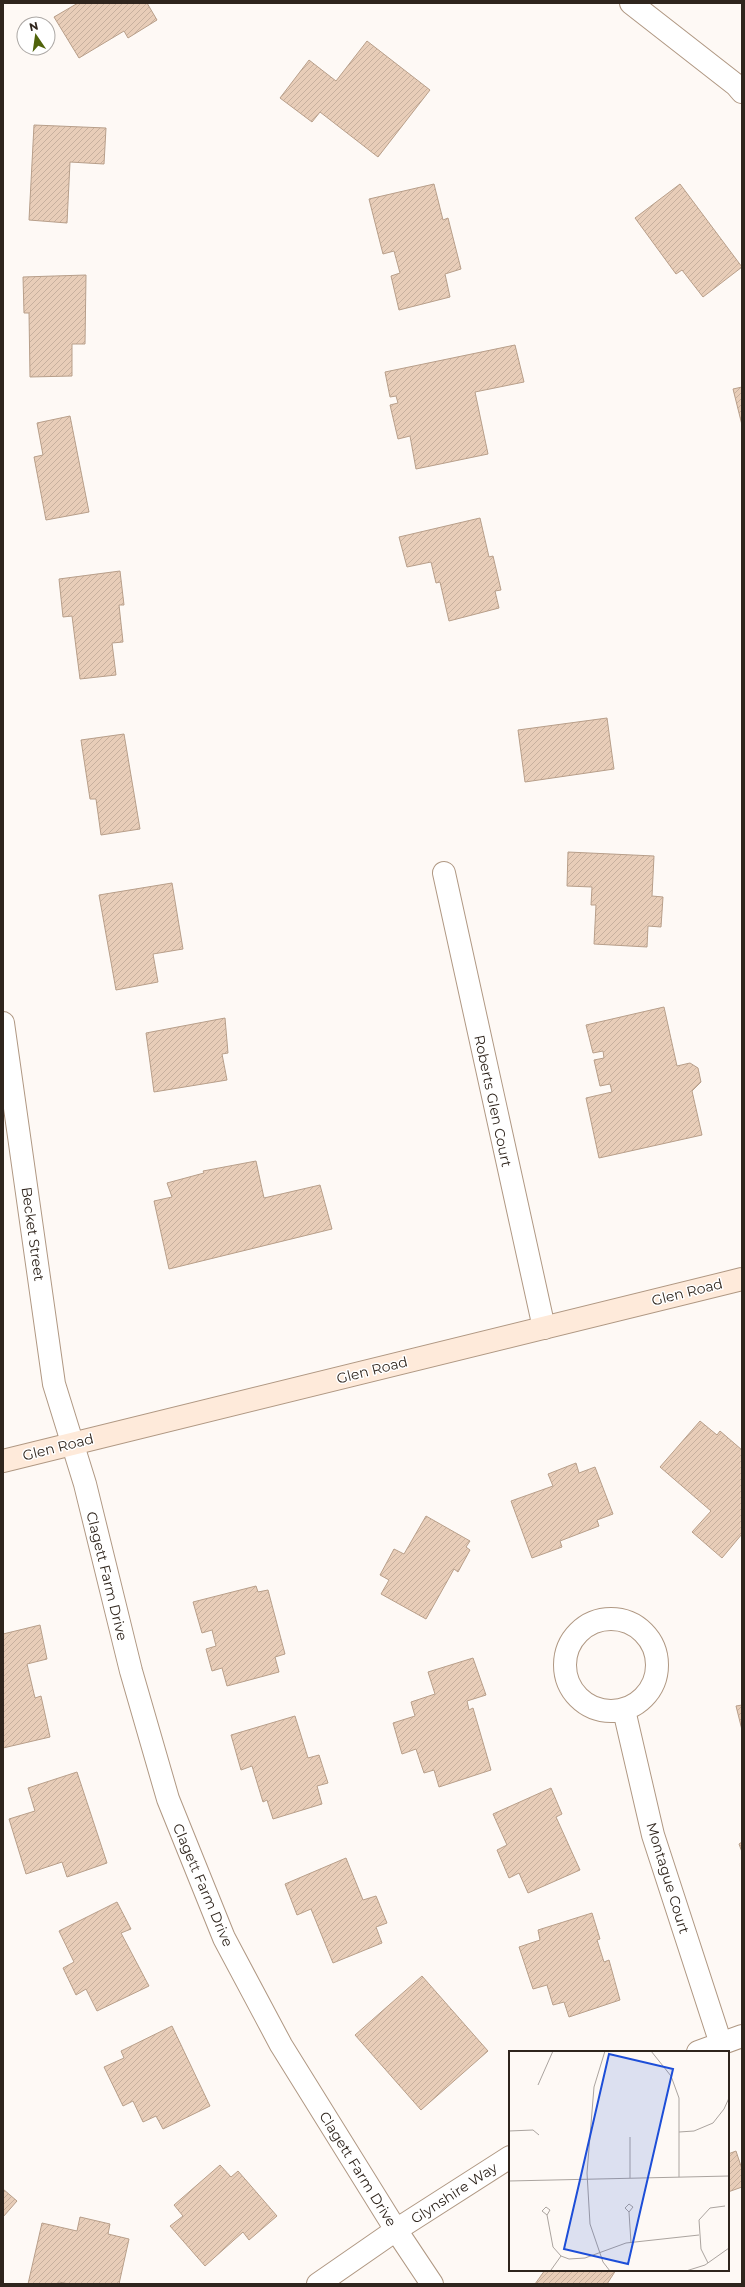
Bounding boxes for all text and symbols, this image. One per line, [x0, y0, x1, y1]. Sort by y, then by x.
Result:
north arrow [16, 16, 56, 56]
text: N [28, 18, 40, 34]
street label: Roberts Glen Court [470, 1033, 516, 1169]
street label: Becket Street [17, 1186, 49, 1283]
street label: Glen Road [650, 1274, 724, 1310]
street label: Glen Road [335, 1352, 409, 1388]
street label: Glen Road [21, 1429, 95, 1465]
street label: Clagett Farm Drive [82, 1510, 132, 1642]
street label: Montague Court [642, 1820, 694, 1936]
street label: Clagett Farm Drive [169, 1821, 237, 1949]
inset map [509, 2051, 729, 2271]
street label: Clagett Farm Drive [315, 2108, 401, 2230]
street label: Glynshire Way [407, 2158, 501, 2228]

